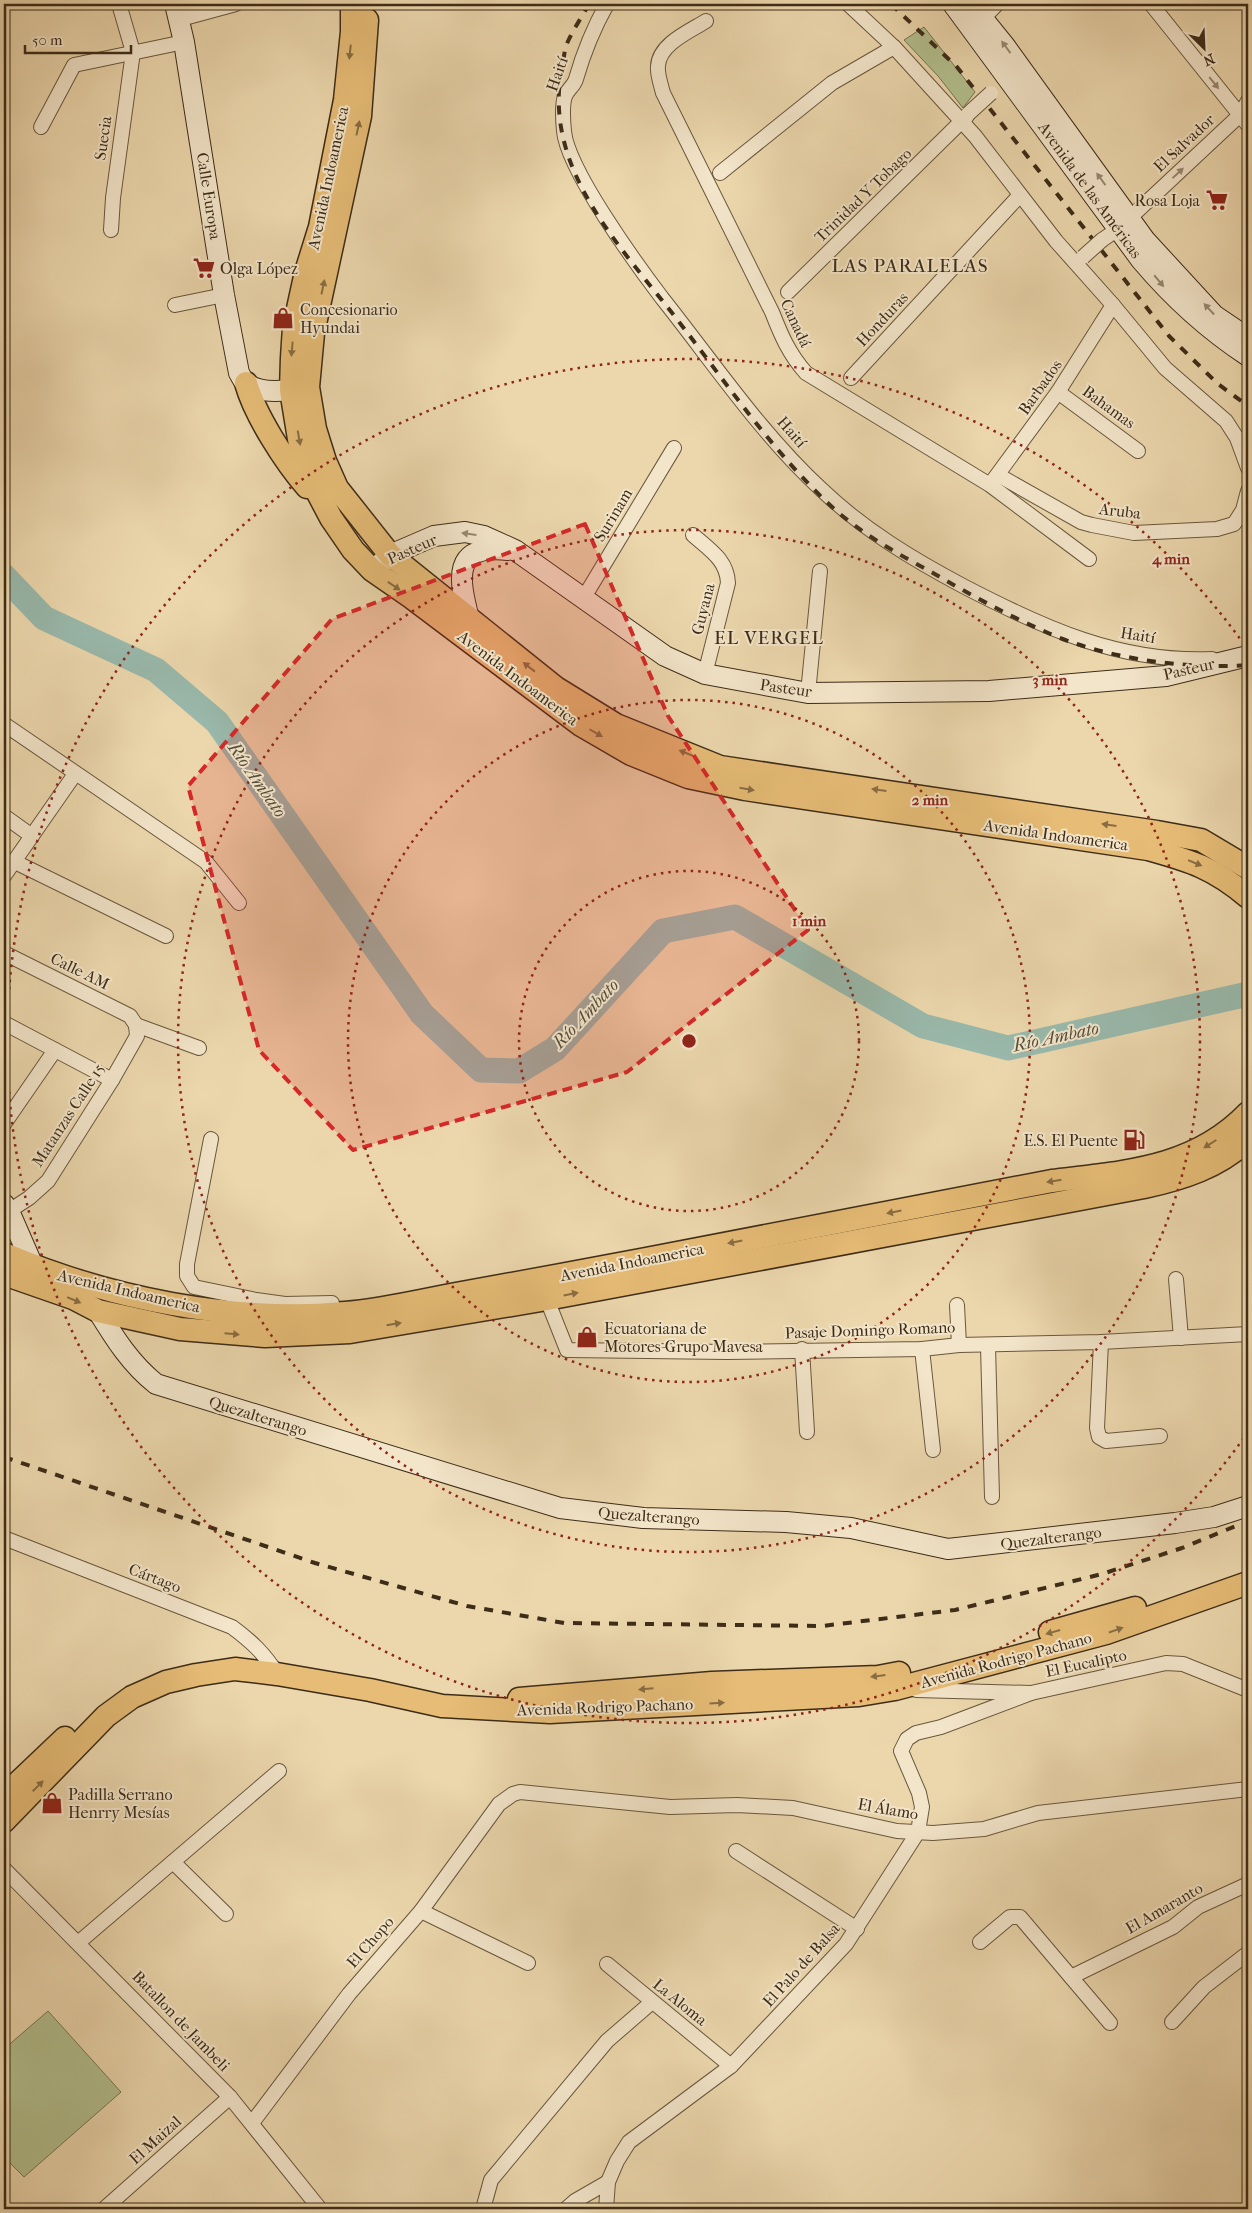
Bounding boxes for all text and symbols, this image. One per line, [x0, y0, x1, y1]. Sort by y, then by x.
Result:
scale bar [25, 22, 131, 54]
north arrow [1180, 22, 1230, 72]
text: 50 m [32, 31, 63, 49]
one-way arrow [1001, 40, 1011, 54]
one-way arrow [346, 45, 354, 61]
text: N [1200, 49, 1217, 69]
street label: Haití [542, 54, 572, 94]
one-way arrow [1209, 76, 1220, 89]
street label: Avenida Indoamerica [303, 104, 353, 252]
street label: El Salvador [1150, 110, 1219, 176]
street label: Suecia [91, 114, 116, 161]
street label: Avenida de las Américas [1034, 117, 1146, 262]
one-way arrow [354, 121, 362, 136]
street label: Trinidad Y Tobago [811, 144, 915, 246]
street label: Calle Europa [193, 151, 225, 242]
one-way arrow [1171, 167, 1183, 179]
one-way arrow [1096, 172, 1106, 186]
supermarket icon: Rosa Loja [1204, 187, 1230, 213]
place label: Rosa Loja [1134, 191, 1201, 210]
supermarket icon: Olga López [191, 255, 217, 281]
district label: LAS PARALELAS [831, 255, 989, 277]
place label: Olga López [220, 259, 298, 278]
one-way arrow [1153, 275, 1164, 288]
one-way arrow [319, 279, 327, 294]
street label: Honduras [852, 288, 912, 350]
street label: Canadá [777, 296, 816, 351]
place label: Concesionario Hyundai [300, 300, 398, 337]
one-way arrow [1203, 303, 1215, 315]
shop icon: Concesionario Hyundai [270, 305, 296, 331]
one-way arrow [288, 341, 296, 357]
street label: Barbados [1014, 356, 1066, 418]
street label: Bahamas [1079, 381, 1139, 433]
street label: Haití [773, 413, 811, 452]
one-way arrow [296, 431, 304, 447]
street label: Surinam [590, 484, 637, 545]
street label: Aruba [1097, 499, 1143, 523]
street label: Pasteur [384, 530, 440, 568]
one-way arrow [461, 530, 477, 538]
text: 4 min [1151, 550, 1190, 568]
one-way arrow [388, 581, 401, 590]
street label: Guyana [687, 581, 719, 637]
street label: Haití [1119, 623, 1157, 647]
street label: Avenida Indoamerica [453, 626, 582, 730]
district label: EL VERGEL [714, 627, 824, 649]
street label: Pasteur [1161, 654, 1217, 684]
one-way arrow [523, 661, 536, 672]
text: 3 min [1033, 671, 1068, 689]
street label: Pasteur [759, 675, 813, 701]
one-way arrow [589, 729, 602, 738]
water label: Río Ambato [223, 737, 291, 822]
one-way arrow [678, 749, 693, 757]
one-way arrow [739, 785, 755, 793]
one-way arrow [871, 786, 887, 794]
text: 2 min [912, 791, 949, 809]
street label: Avenida Indoamerica [981, 815, 1130, 855]
one-way arrow [1101, 820, 1117, 828]
one-way arrow [1188, 859, 1202, 867]
text: 1 min [792, 912, 826, 930]
street label: Calle AM [47, 949, 113, 994]
water label: Río Ambato [548, 975, 623, 1054]
water label: Río Ambato [1010, 1018, 1101, 1057]
centre of rings [680, 1032, 698, 1050]
street label: Matanzas Calle 15 [28, 1060, 108, 1170]
fuel station icon: E.S. El Puente [1121, 1127, 1147, 1153]
place label: E.S. El Puente [1023, 1131, 1118, 1150]
one-way arrow [1204, 1139, 1217, 1148]
one-way arrow [1045, 1178, 1061, 1186]
one-way arrow [886, 1208, 902, 1216]
street label: Avenida Indoamerica [558, 1239, 706, 1285]
one-way arrow [726, 1239, 742, 1247]
street label: Avenida Indoamerica [55, 1265, 203, 1317]
one-way arrow [563, 1290, 579, 1298]
one-way arrow [67, 1296, 81, 1304]
street label: Pasaje Domingo Romano [784, 1318, 956, 1342]
place label: Ecuatoriana de Motores-Grupo Mavesa [604, 1319, 764, 1356]
one-way arrow [386, 1320, 402, 1328]
shop icon: Ecuatoriana de Motores-Grupo Mavesa [574, 1324, 600, 1350]
one-way arrow [224, 1330, 240, 1338]
street label: Quezalterango [207, 1392, 309, 1440]
street label: Quezalterango [598, 1503, 700, 1529]
street label: Quezalterango [999, 1522, 1103, 1554]
street label: Cártago [126, 1559, 184, 1597]
one-way arrow [1108, 1626, 1123, 1633]
street label: Avenida Rodrigo Pachano [917, 1628, 1094, 1692]
one-way arrow [1045, 1628, 1060, 1636]
street label: El Eucalipto [1044, 1645, 1128, 1681]
one-way arrow [870, 1672, 886, 1680]
one-way arrow [638, 1685, 654, 1693]
street label: Avenida Rodrigo Pachano [516, 1694, 693, 1720]
one-way arrow [709, 1699, 725, 1707]
one-way arrow [32, 1780, 44, 1792]
place label: Padilla Serrano Henrry Mesías [68, 1785, 173, 1822]
shop icon: Padilla Serrano Henrry Mesías [39, 1790, 65, 1816]
street label: El Álamo [856, 1793, 920, 1824]
street label: El Amaranto [1122, 1878, 1206, 1938]
street label: El Chopo [342, 1912, 398, 1972]
street label: El Palo de Balsa [758, 1919, 844, 2011]
street label: Batallon de Jambeli [128, 1967, 234, 2075]
street label: La Aloma [649, 1974, 711, 2030]
street label: El Maizal [125, 2111, 185, 2168]

